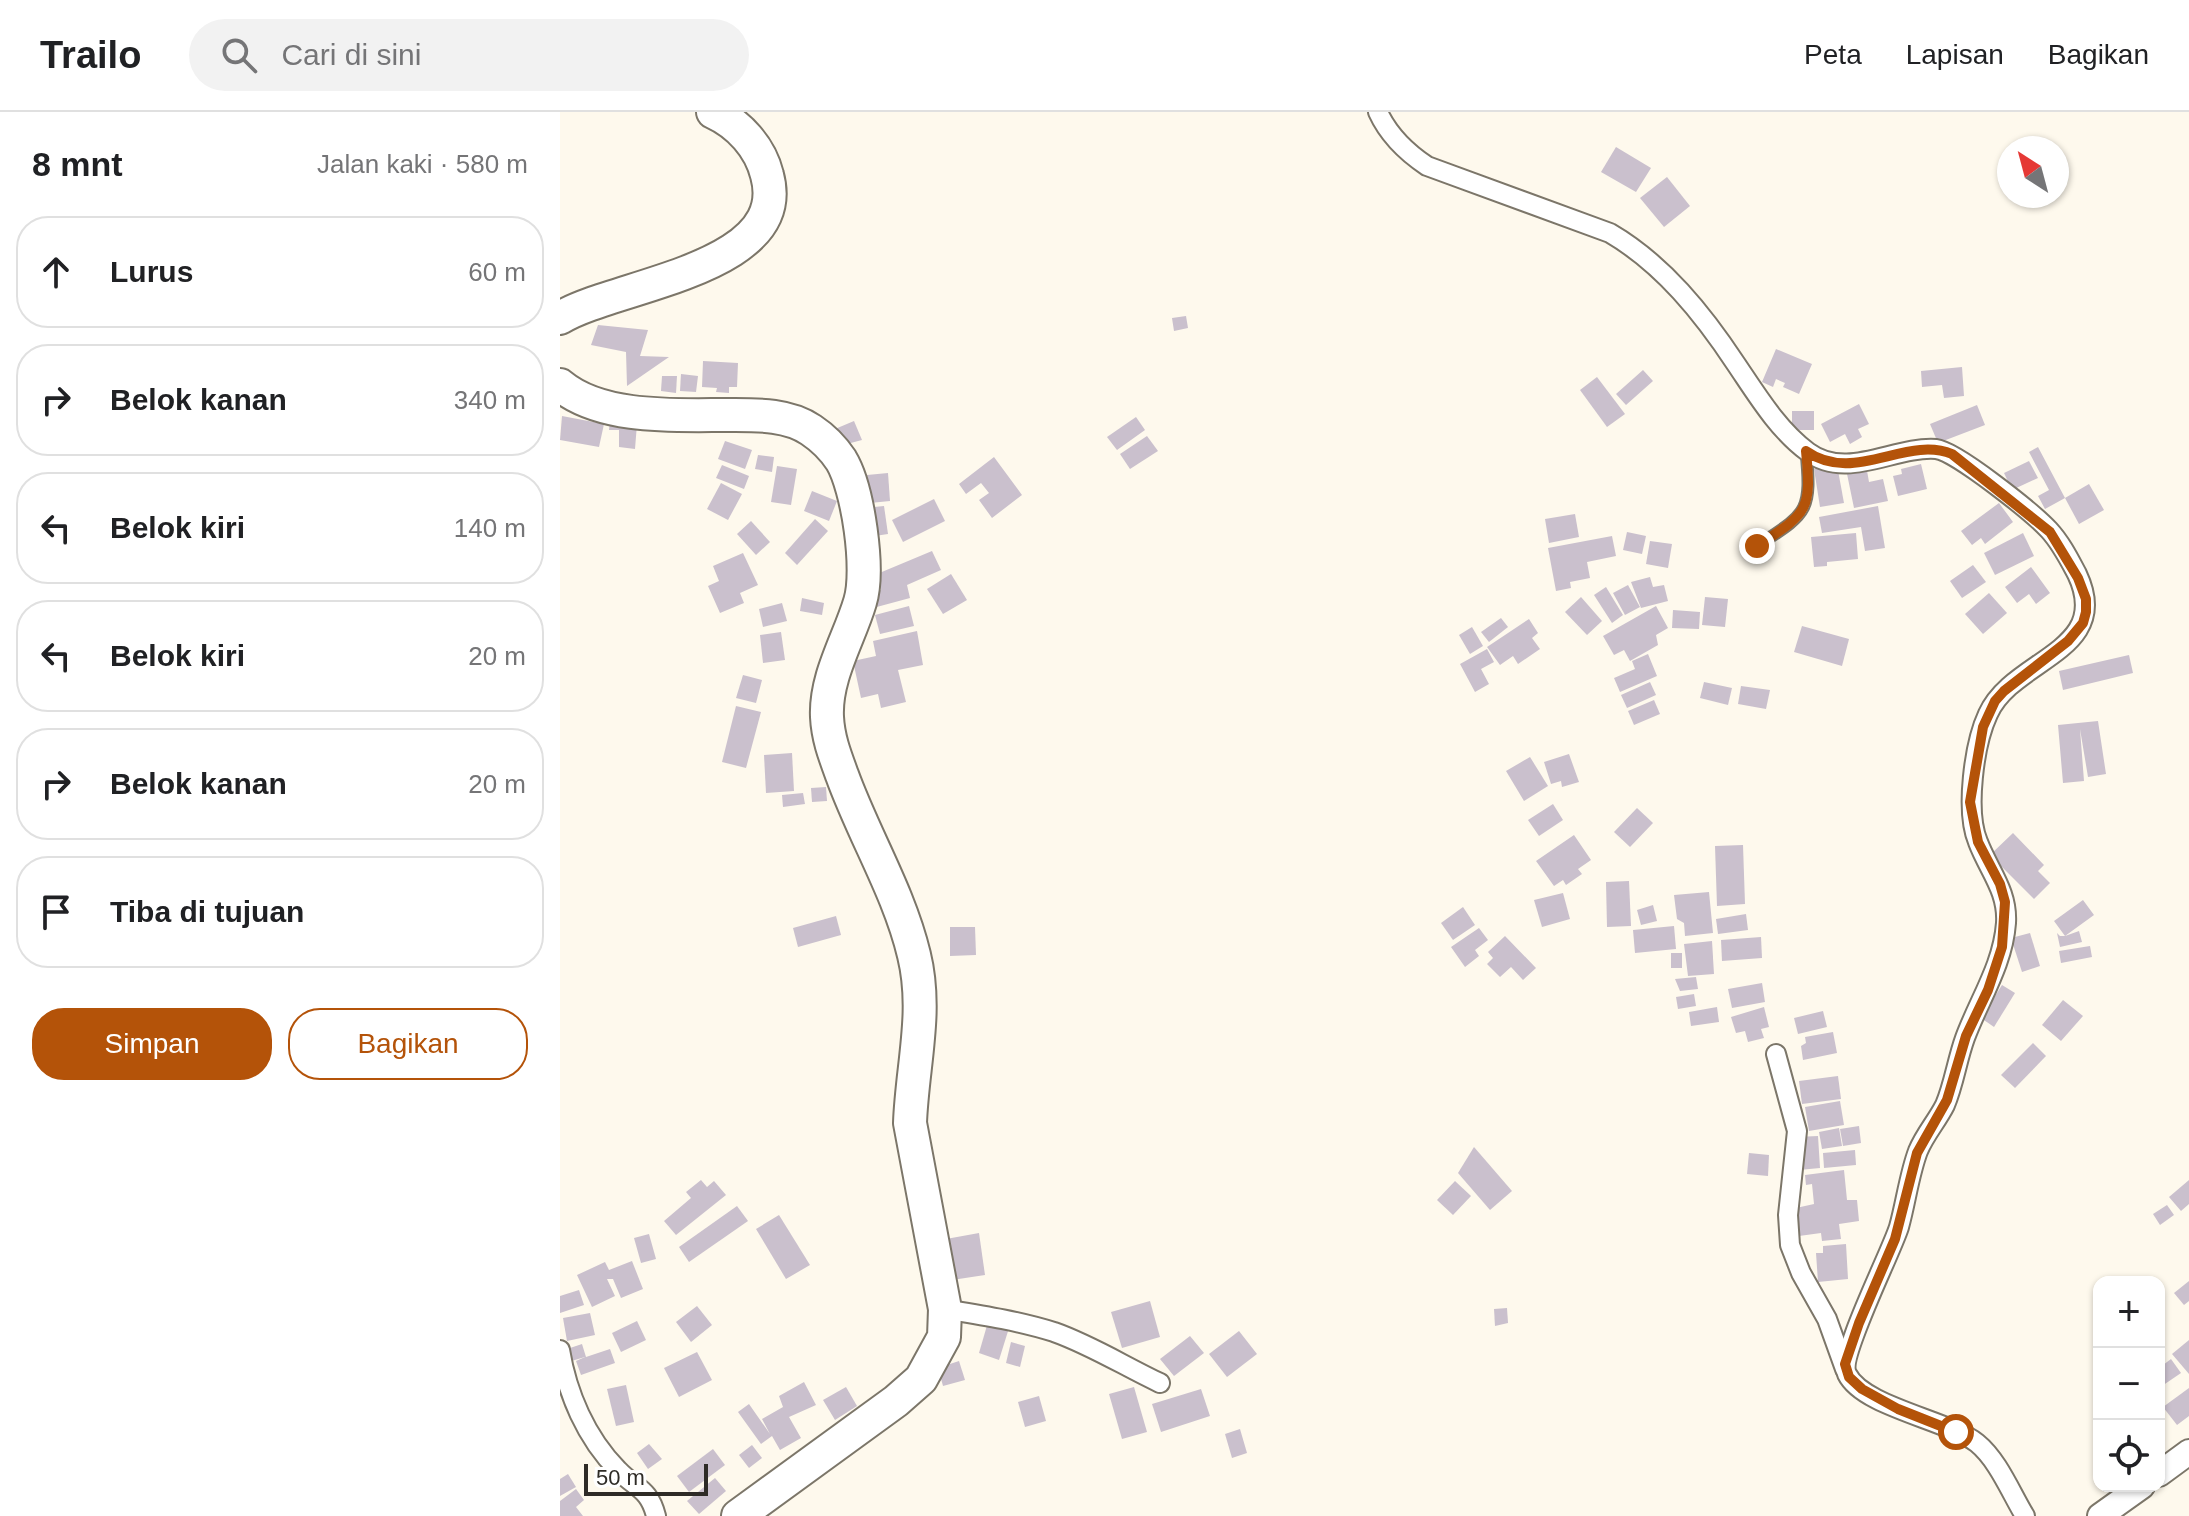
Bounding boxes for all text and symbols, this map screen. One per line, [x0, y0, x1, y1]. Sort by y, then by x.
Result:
search box [189, 19, 749, 91]
icon: search [217, 33, 261, 77]
text: Trailo [40, 34, 141, 76]
text: Cari di sini [281, 38, 421, 71]
text: Peta [1804, 39, 1862, 70]
text: Lapisan [1906, 39, 2004, 70]
text: Bagikan [2048, 39, 2149, 70]
north arrow [1997, 136, 2069, 208]
text: 8 mnt [32, 145, 123, 183]
text: Jalan kaki · 580 m [317, 149, 528, 179]
icon: ahead [34, 250, 78, 294]
text: Lurus [110, 255, 193, 288]
text: 60 m [468, 257, 526, 287]
icon: right [34, 378, 78, 422]
text: Belok kanan [110, 383, 287, 416]
text: 340 m [454, 385, 526, 415]
icon: left [34, 506, 78, 550]
text: Belok kiri [110, 511, 245, 544]
text: 140 m [454, 513, 526, 543]
route end [1739, 528, 1775, 564]
icon: left [34, 634, 78, 678]
text: Belok kiri [110, 639, 245, 672]
text: 20 m [468, 641, 526, 671]
icon: right [34, 762, 78, 806]
text: Belok kanan [110, 767, 287, 800]
text: 20 m [468, 769, 526, 799]
icon: arrive [34, 890, 78, 934]
text: Tiba di tujuan [110, 895, 304, 928]
button: Simpan [32, 1008, 272, 1080]
button: Bagikan [288, 1008, 528, 1080]
map controls [2093, 1276, 2165, 1492]
button: + [2093, 1276, 2165, 1348]
button: − [2093, 1348, 2165, 1420]
route start [1938, 1414, 1974, 1450]
button: locate [2093, 1420, 2165, 1492]
scale bar [584, 1460, 708, 1496]
text: 50 m [596, 1465, 645, 1490]

